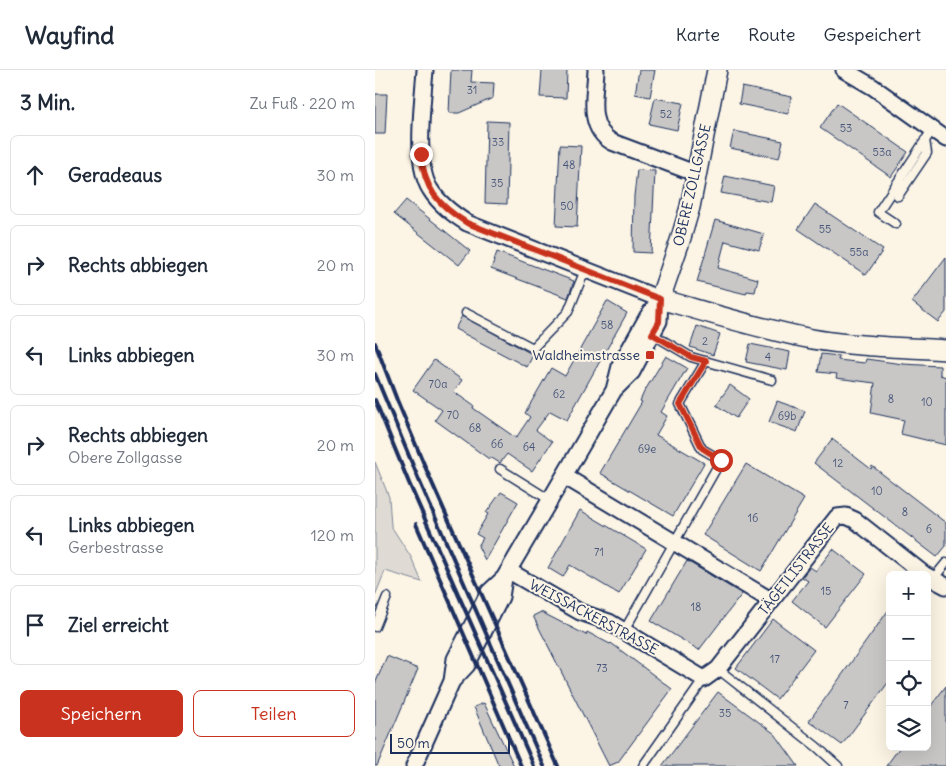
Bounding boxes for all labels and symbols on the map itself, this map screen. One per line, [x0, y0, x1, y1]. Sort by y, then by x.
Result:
house number: 31 [467, 83, 477, 97]
house number: 52 [660, 107, 672, 121]
house number: 53 [840, 121, 852, 135]
street label: OBERE ZOLLGASSE [669, 122, 715, 248]
house number: 33 [492, 135, 504, 149]
route end [410, 143, 433, 166]
house number: 53a [873, 145, 891, 159]
house number: 48 [563, 158, 575, 172]
house number: 35 [491, 176, 503, 190]
house number: 50 [560, 199, 574, 213]
house number: 55 [819, 222, 831, 236]
house number: 55a [850, 245, 868, 259]
house number: 58 [601, 318, 613, 332]
house number: 2 [702, 334, 708, 348]
place label: Waldheimstrasse [532, 346, 640, 364]
marker: Waldheimstrasse [644, 349, 656, 361]
house number: 4 [765, 350, 771, 364]
house number: 70a [429, 377, 447, 391]
house number: 62 [553, 387, 565, 401]
house number: 8 [888, 392, 894, 406]
house number: 10 [921, 395, 933, 409]
house number: 70 [447, 408, 459, 422]
house number: 69b [778, 409, 796, 423]
house number: 68 [469, 421, 481, 435]
house number: 66 [491, 437, 503, 451]
house number: 64 [523, 440, 535, 454]
house number: 69e [638, 442, 656, 456]
route start [710, 449, 733, 472]
house number: 12 [833, 456, 843, 470]
house number: 10 [871, 484, 883, 498]
house number: 8 [902, 505, 908, 519]
house number: 16 [748, 511, 758, 525]
street label: TÄGETLISTRASSE [754, 519, 838, 619]
house number: 6 [926, 522, 932, 536]
house number: 71 [594, 545, 604, 559]
street label: WEISSACKERSTRASSE [526, 575, 662, 659]
house number: 15 [821, 584, 831, 598]
house number: 18 [691, 600, 701, 614]
house number: 17 [770, 652, 780, 666]
house number: 73 [596, 661, 608, 675]
house number: 7 [843, 698, 849, 712]
house number: 35 [719, 706, 731, 720]
scale bar [390, 731, 510, 754]

